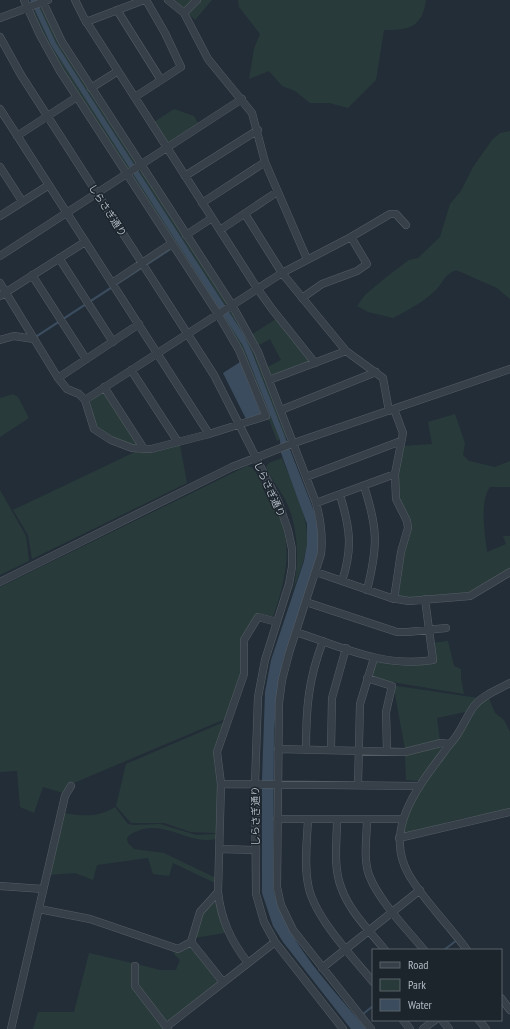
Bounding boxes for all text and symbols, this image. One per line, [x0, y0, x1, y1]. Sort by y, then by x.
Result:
street label: しらさぎ通り [86, 182, 129, 239]
street label: しらさぎ通り [251, 459, 288, 519]
street label: しらさぎ通り [249, 786, 262, 846]
legend [372, 949, 502, 1021]
text: Road [408, 957, 428, 972]
text: Park [408, 977, 426, 992]
text: Water [408, 997, 433, 1012]

